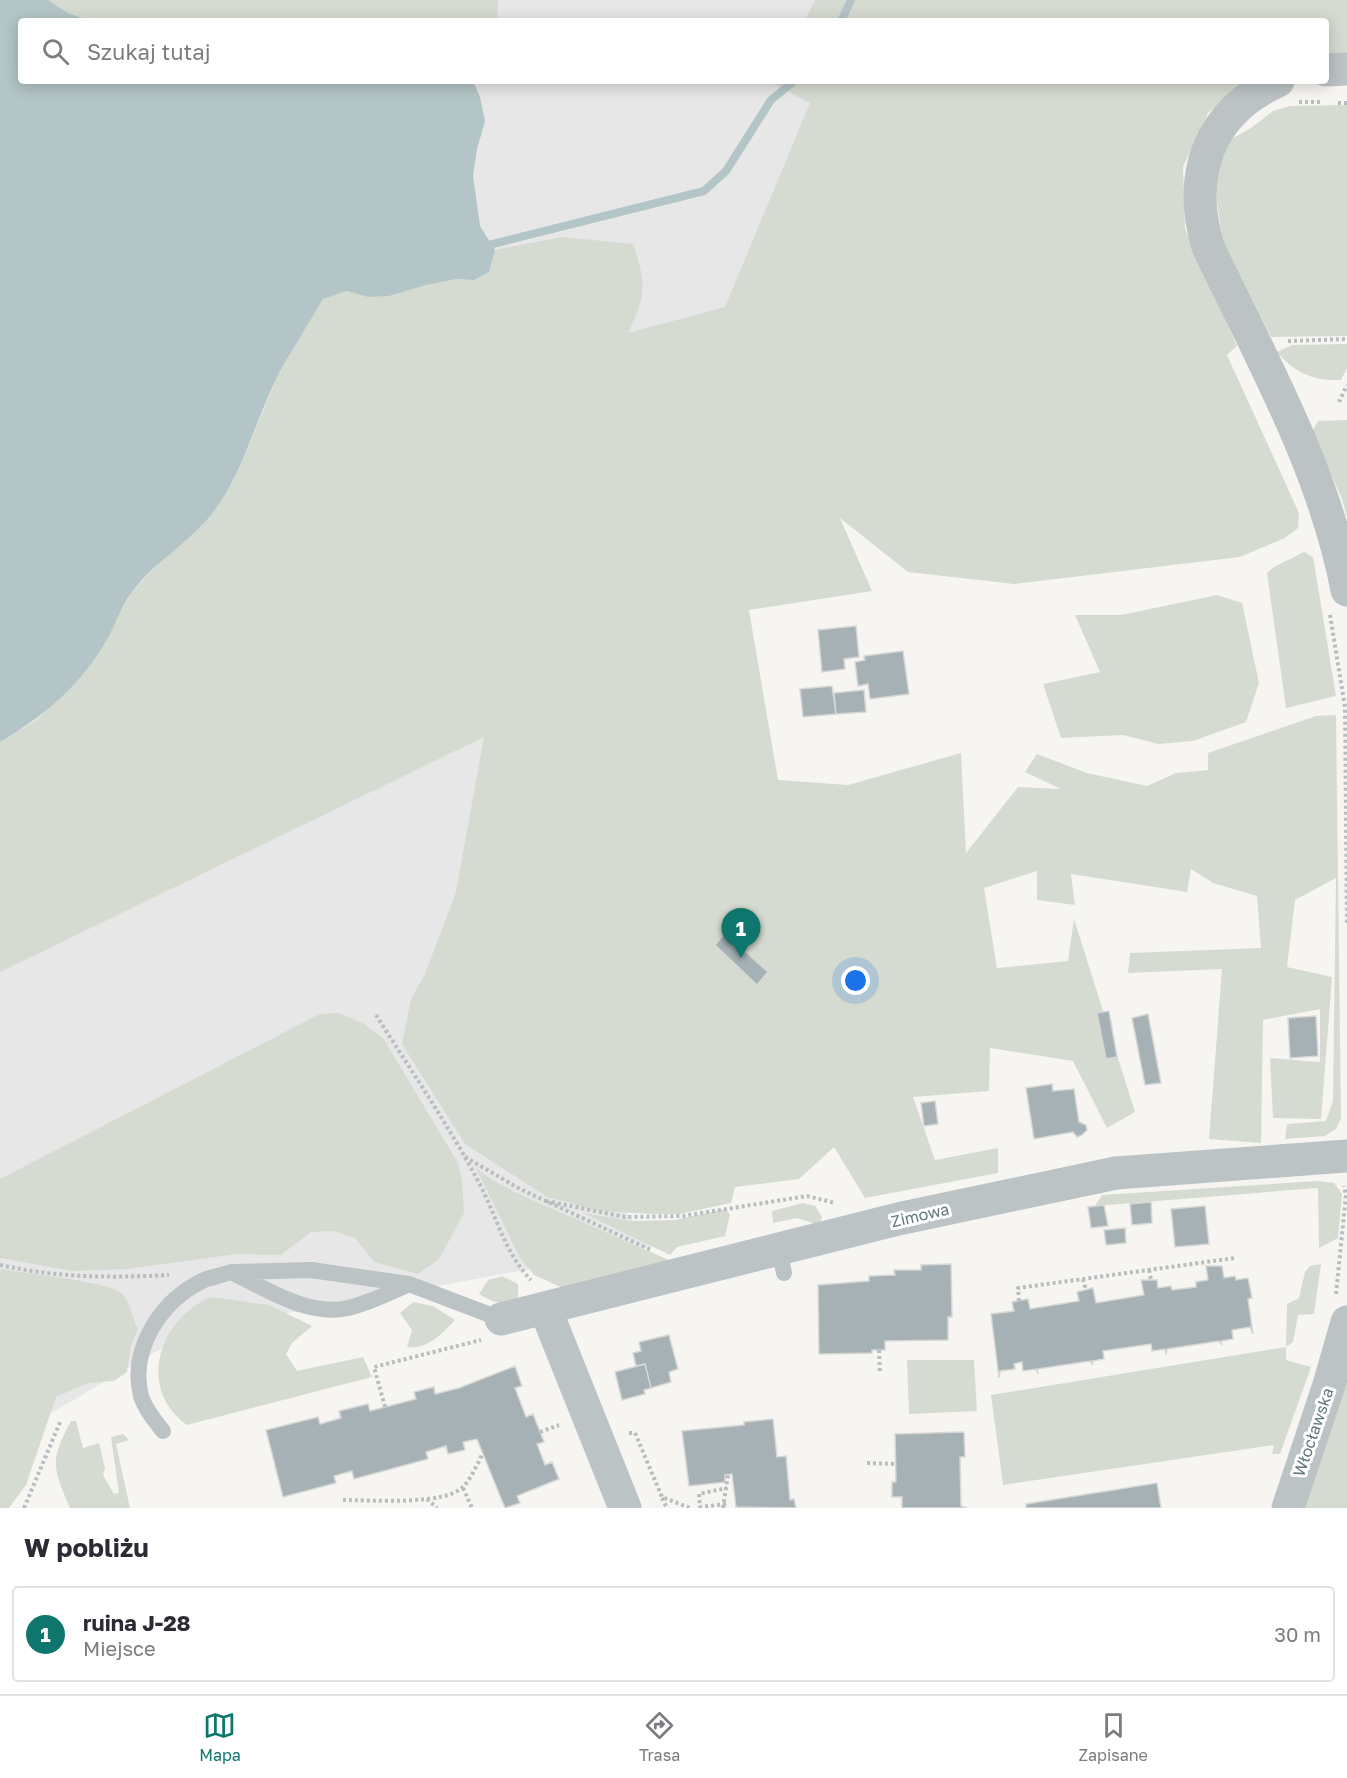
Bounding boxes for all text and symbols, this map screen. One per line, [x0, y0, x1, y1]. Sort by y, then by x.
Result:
search box [18, 18, 1329, 84]
icon: search [39, 35, 72, 68]
text: Szukaj tutaj [87, 38, 211, 65]
pin: 1 [722, 908, 760, 958]
your location [841, 966, 870, 995]
street label: Zimowa [889, 1199, 951, 1231]
street label: Włocławska [1288, 1385, 1338, 1479]
text: W pobliżu [24, 1532, 149, 1563]
text: ruina J-28 [83, 1609, 191, 1636]
text: 1 [40, 1622, 51, 1646]
text: 30 m [1274, 1622, 1321, 1646]
text: Miejsce [83, 1636, 156, 1660]
tab: Mapa [199, 1709, 241, 1765]
tab: Trasa [639, 1709, 680, 1765]
tab: Zapisane [1078, 1709, 1148, 1765]

